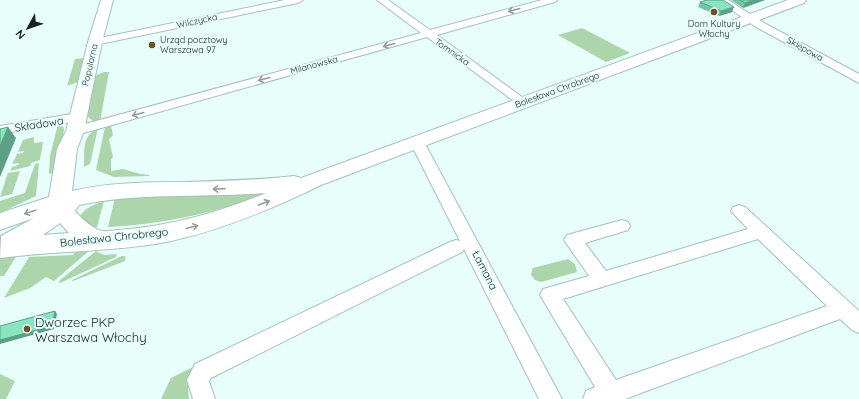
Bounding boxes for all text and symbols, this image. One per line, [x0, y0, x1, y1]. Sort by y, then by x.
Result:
one-way arrow [508, 7, 521, 14]
marker: Dom Kultury Włochy [709, 7, 719, 17]
north arrow [8, 8, 48, 48]
street label: Wilczycka [175, 11, 218, 30]
place label: Dom Kultury Włochy [688, 18, 740, 39]
text: N [12, 27, 28, 42]
place label: Urząd pocztowy Warszawa 97 [160, 34, 228, 55]
street label: Sklepowa [785, 34, 825, 63]
street label: Tomnicka [433, 36, 472, 68]
marker: Urząd pocztowy Warszawa 97 [147, 40, 157, 50]
one-way arrow [383, 42, 396, 49]
street label: Popularna [79, 43, 100, 87]
street label: Milanowska [289, 53, 339, 76]
street label: Bolesława Chrobrego [513, 69, 601, 110]
one-way arrow [257, 76, 270, 83]
one-way arrow [132, 111, 145, 118]
street label: Składowa [13, 113, 65, 135]
one-way arrow [213, 185, 226, 192]
one-way arrow [258, 199, 270, 207]
one-way arrow [24, 209, 37, 216]
one-way arrow [186, 222, 199, 230]
street label: Bolesława Chrobrego [59, 224, 169, 250]
street label: Łamana [469, 248, 501, 292]
place label: Dworzec PKP Warszawa Włochy [35, 314, 147, 345]
marker: Dworzec PKP Warszawa Włochy [22, 324, 32, 334]

